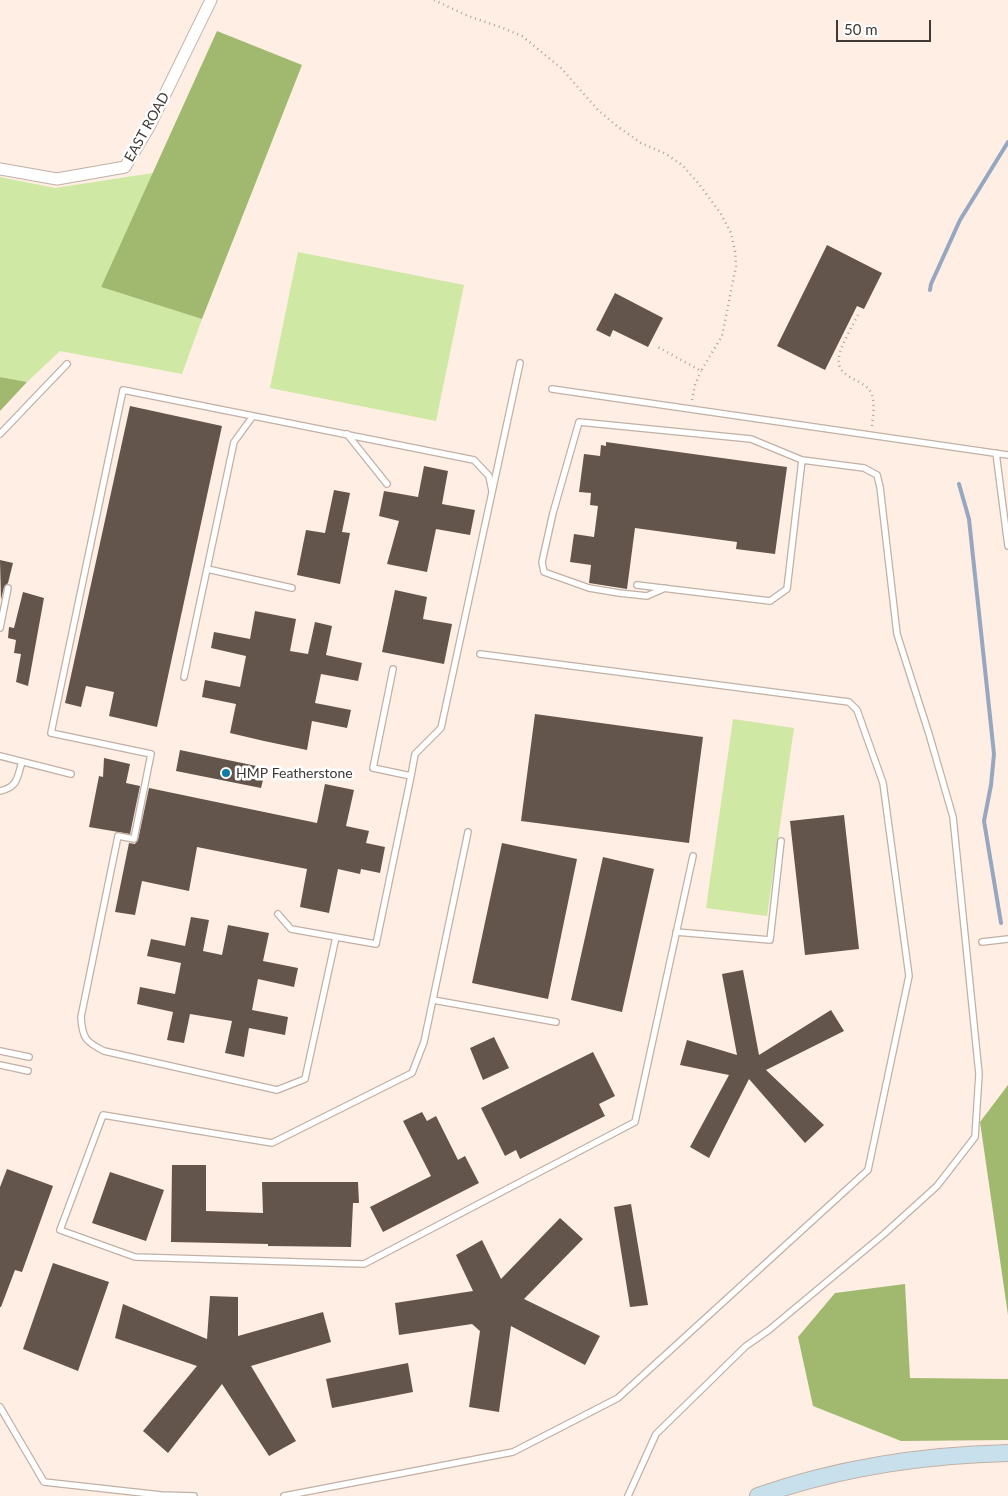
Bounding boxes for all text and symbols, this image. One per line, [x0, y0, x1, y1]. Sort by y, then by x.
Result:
scale bar [838, 10, 933, 42]
text: 50 m [844, 20, 878, 38]
street label: EAST ROAD [121, 89, 173, 165]
place label: HMP Featherstone [236, 765, 353, 781]
marker: HMP Featherstone [220, 767, 232, 779]

